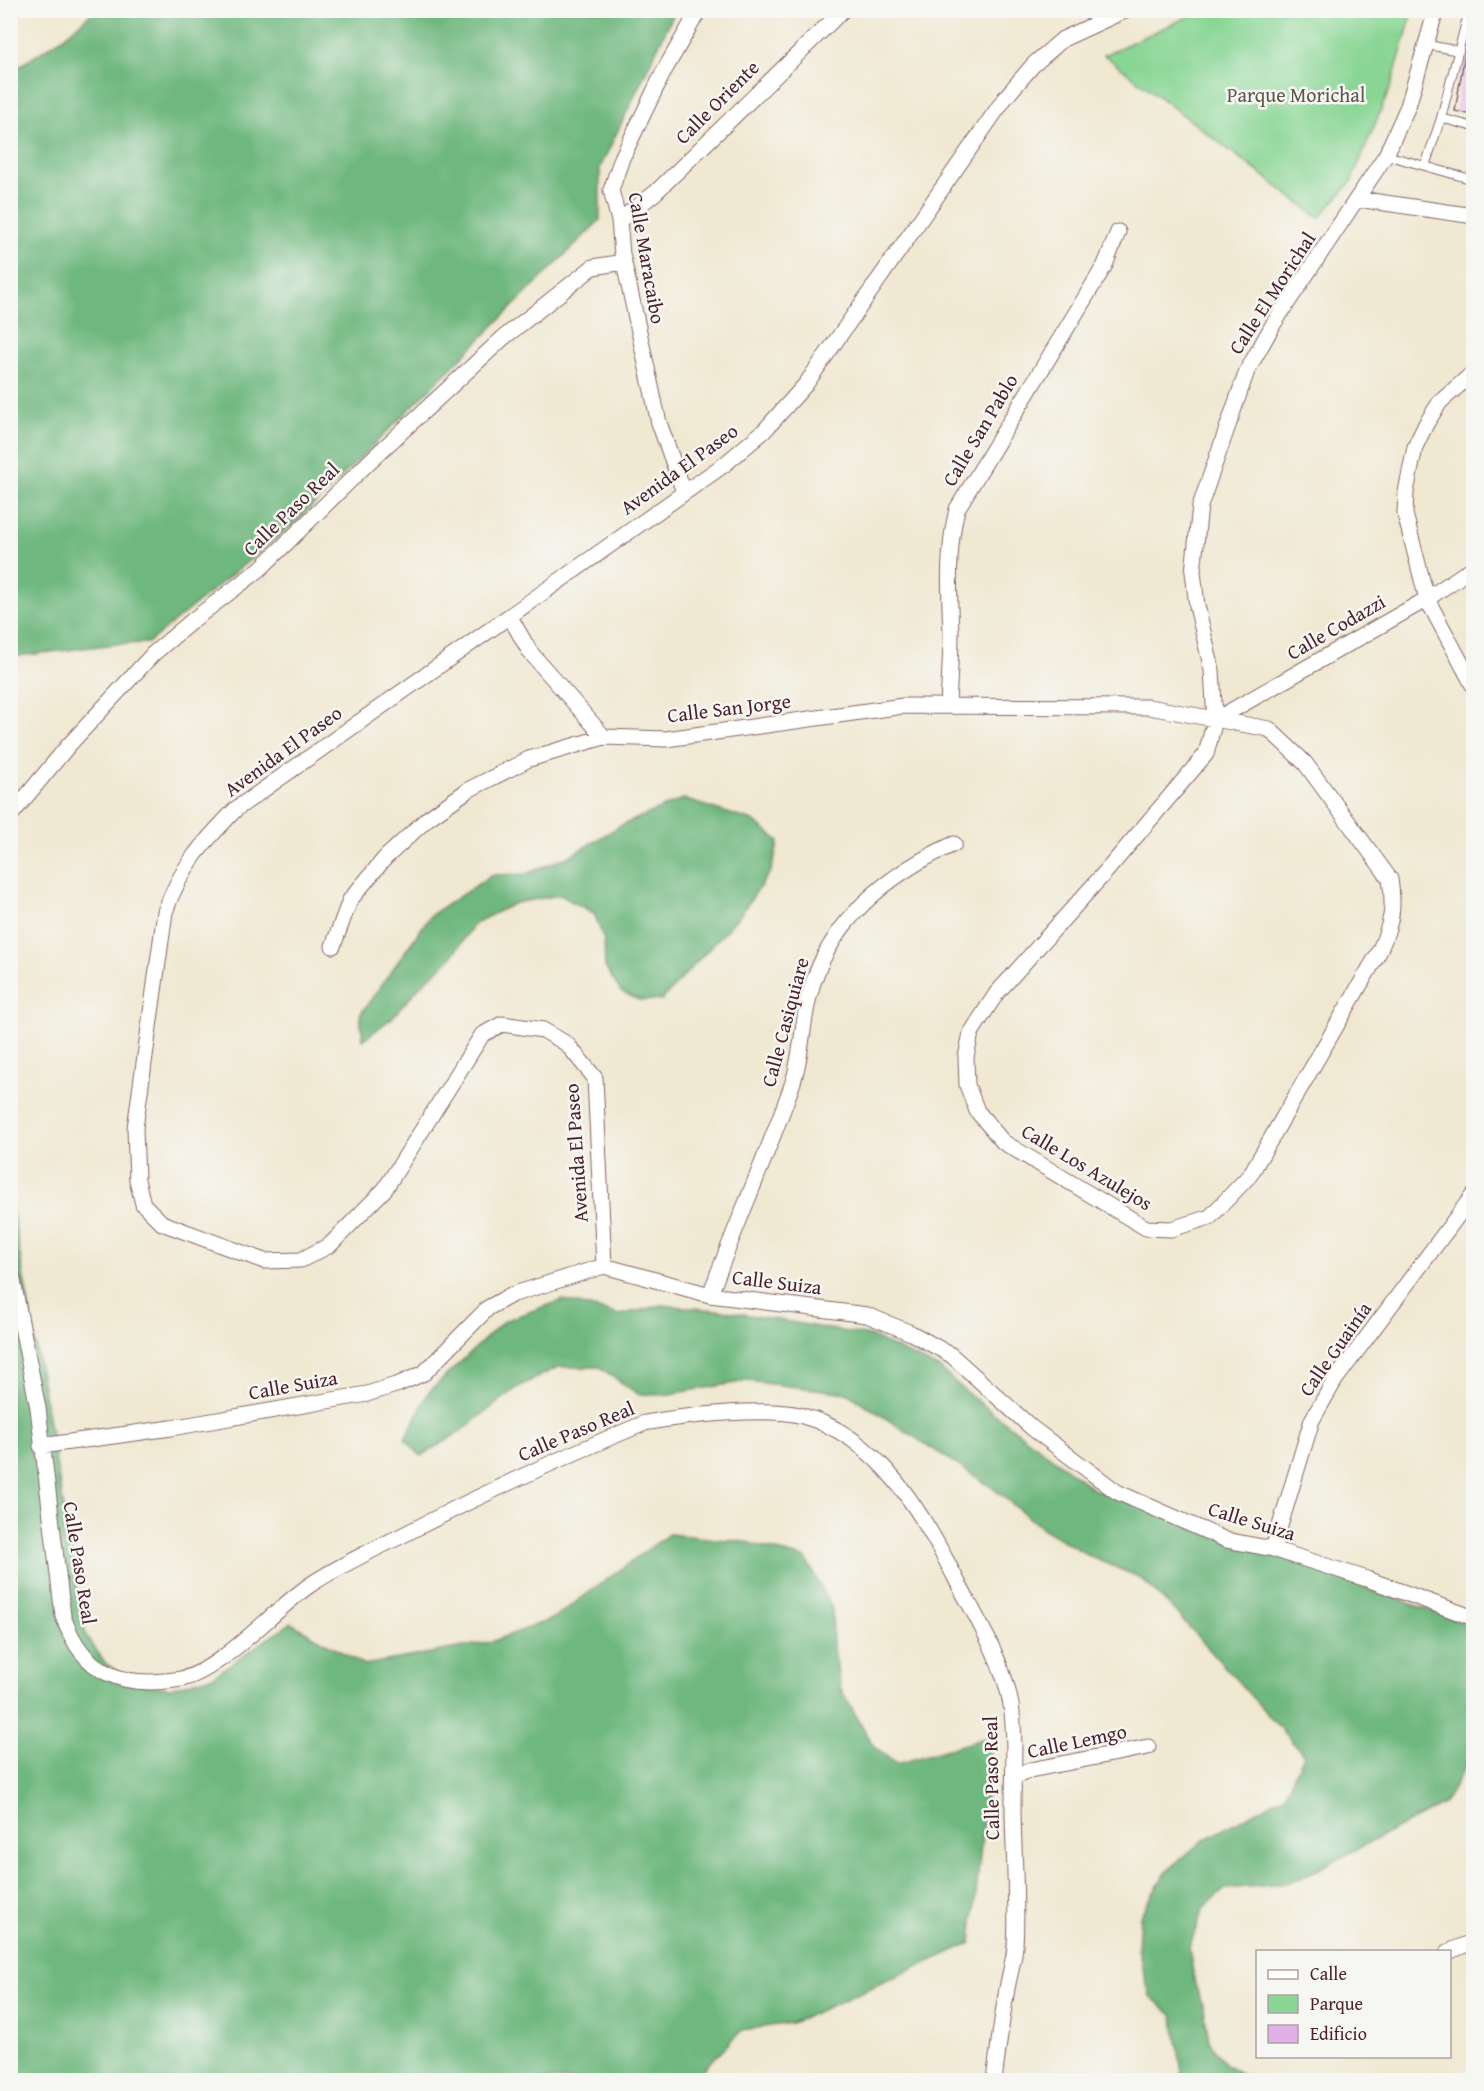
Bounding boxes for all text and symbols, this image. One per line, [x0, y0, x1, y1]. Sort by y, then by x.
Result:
street label: Calle Oriente [668, 53, 765, 150]
park label: Parque Morichal [1227, 80, 1366, 109]
street label: Calle Maracaibo [622, 190, 673, 326]
street label: Calle El Morichal [1221, 225, 1322, 360]
street label: Calle San Pablo [935, 368, 1025, 491]
street label: Avenida El Paseo [614, 416, 744, 521]
street label: Calle Paso Real [236, 455, 346, 562]
street label: Calle Codazzi [1281, 586, 1391, 667]
street label: Calle San Jorge [665, 686, 792, 729]
street label: Avenida El Paseo [218, 698, 348, 803]
street label: Calle Casiquiare [753, 954, 816, 1090]
street label: Avenida El Paseo [556, 1083, 595, 1224]
street label: Calle Los Azulejos [1016, 1116, 1158, 1217]
street label: Calle Suiza [731, 1262, 824, 1301]
street label: Calle Guainía [1291, 1295, 1378, 1402]
street label: Calle Suiza [246, 1362, 340, 1407]
street label: Calle Paso Real [513, 1393, 639, 1468]
street label: Calle Suiza [1205, 1494, 1300, 1548]
street label: Calle Paso Real [56, 1499, 105, 1627]
street label: Calle Paso Real [975, 1715, 1006, 1840]
street label: Calle Lemgo [1025, 1716, 1129, 1765]
legend [1256, 1950, 1451, 2058]
text: Calle [1310, 1960, 1347, 1987]
text: Parque [1310, 1990, 1363, 2017]
text: Edificio [1310, 2020, 1367, 2047]

